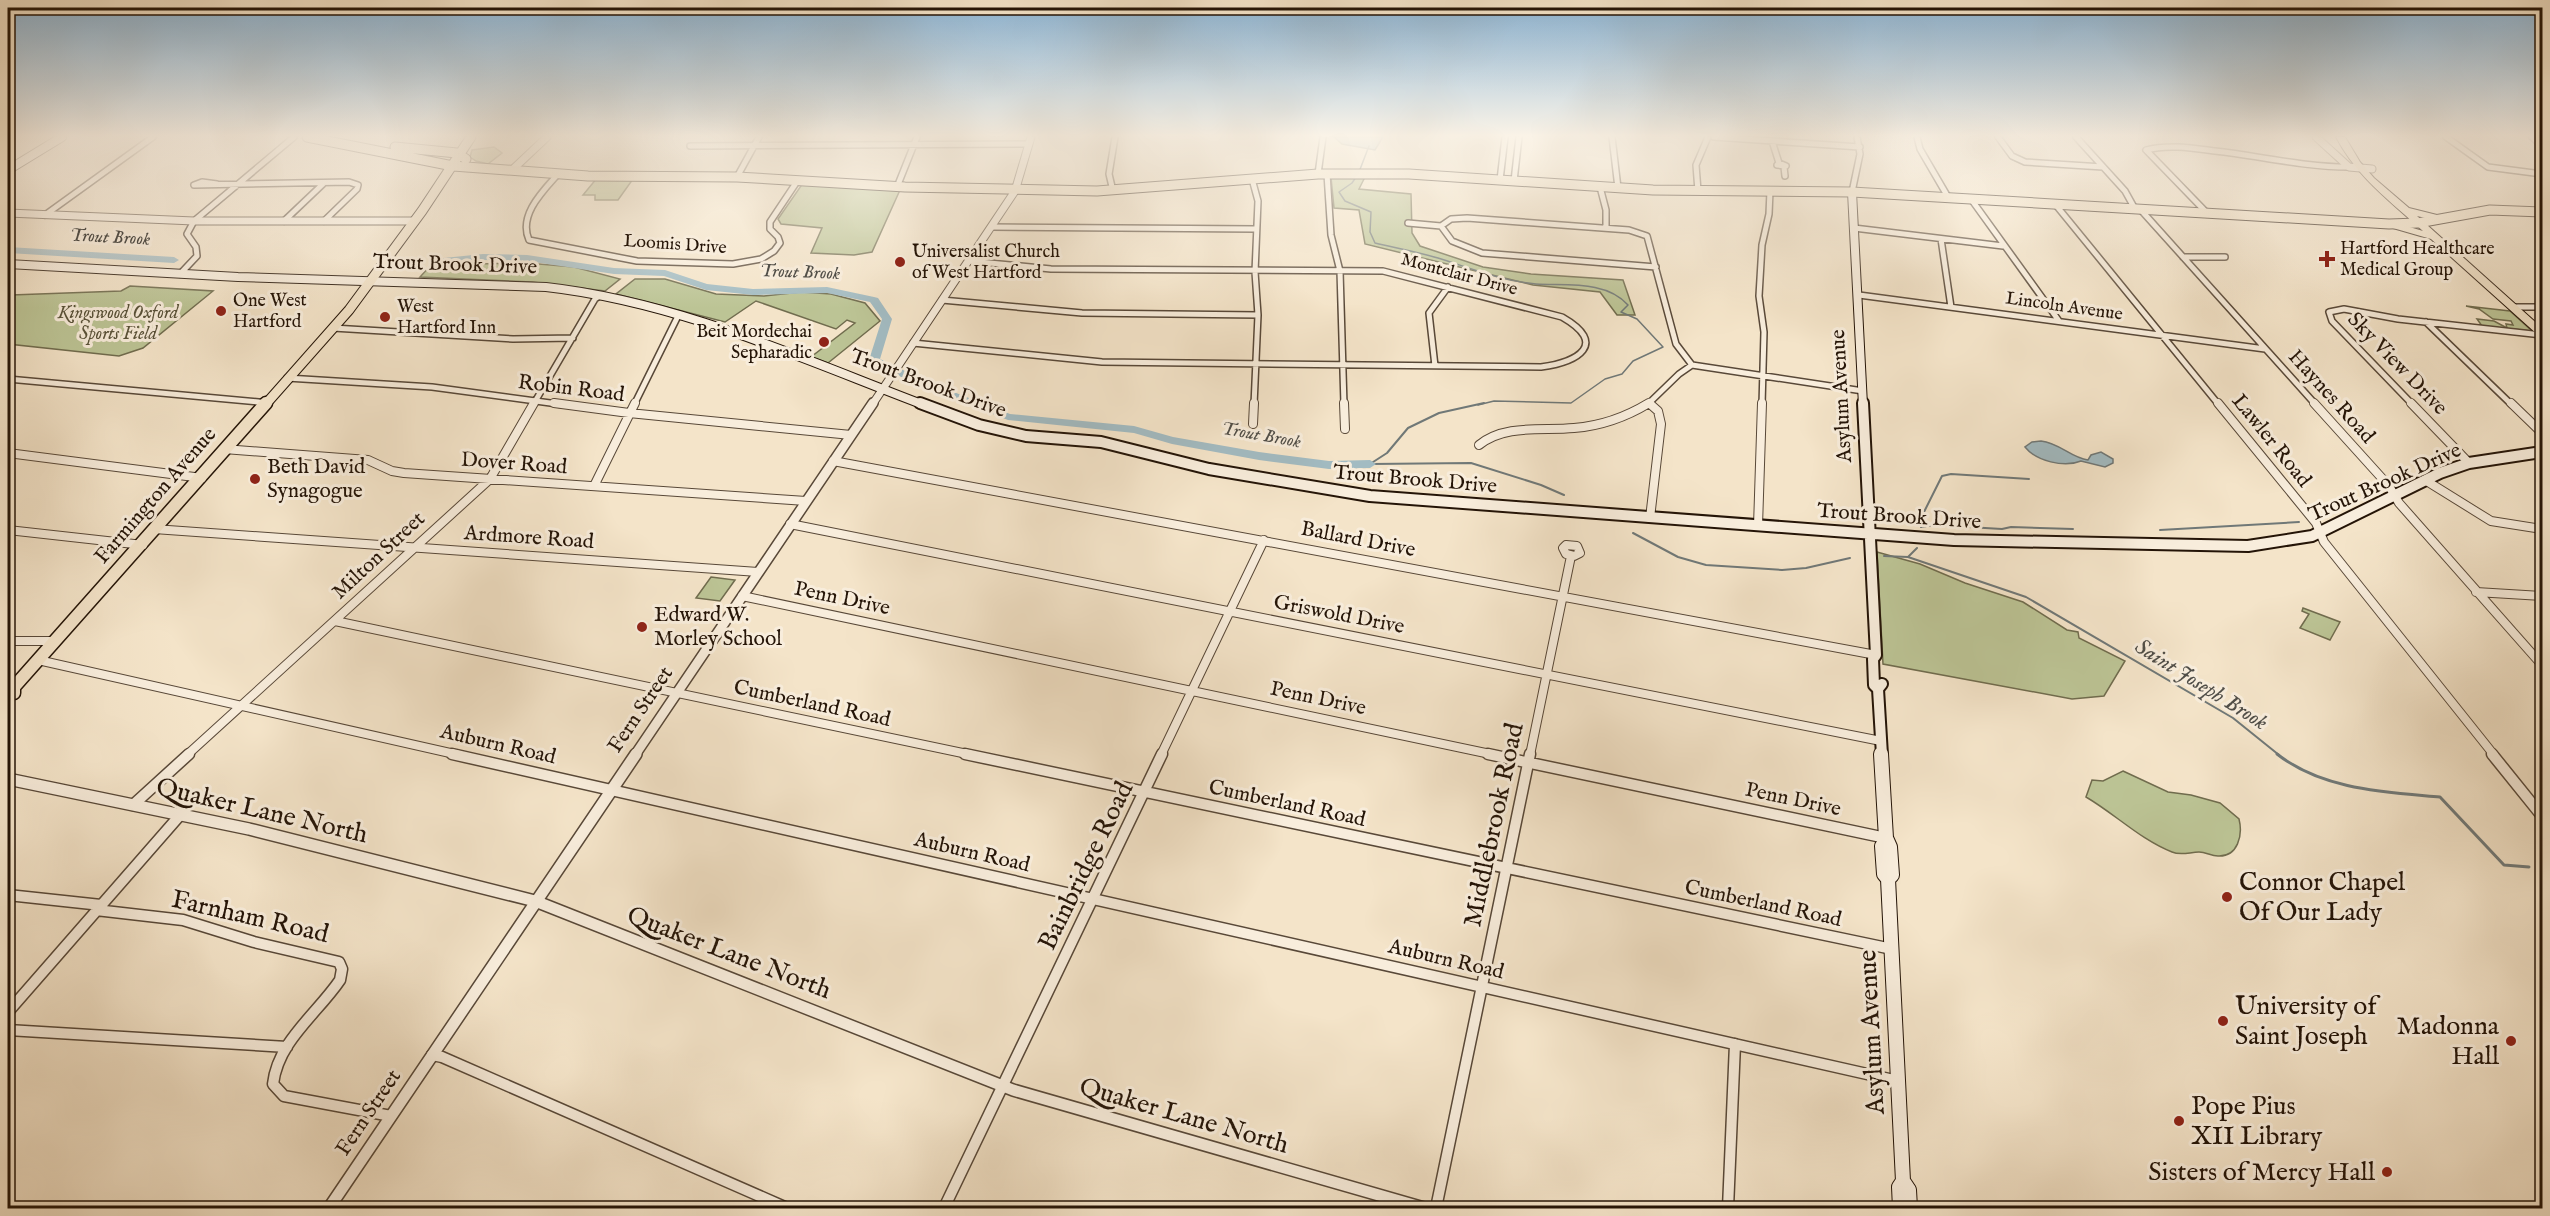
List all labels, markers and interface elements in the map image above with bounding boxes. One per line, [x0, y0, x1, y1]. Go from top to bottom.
water label: Trout Brook [69, 224, 151, 252]
street label: Loomis Drive [623, 230, 727, 260]
place label: Hartford Healthcare Medical Group [2340, 238, 2495, 282]
place label: Universalist Church of West Hartford [912, 241, 1060, 285]
street label: Montclair Drive [1398, 248, 1520, 302]
street label: Trout Brook Drive [372, 249, 538, 281]
marker: Hartford Healthcare Medical Group [2318, 250, 2336, 268]
marker: Universalist Church of West Hartford [893, 255, 907, 269]
water label: Trout Brook [759, 260, 841, 286]
street label: Lincoln Avenue [2004, 287, 2124, 327]
place label: One West Hartford [233, 290, 307, 334]
place label: West Hartford Inn [397, 296, 497, 340]
park label: Kingswood Oxford Sports Field [57, 302, 180, 346]
marker: One West Hartford [214, 304, 228, 318]
street label: Sky View Drive [2341, 307, 2453, 422]
marker: West Hartford Inn [378, 310, 392, 324]
place label: Beit Mordechai Sepharadic [696, 321, 812, 365]
street label: Asylum Avenue [1825, 328, 1859, 464]
marker: Beit Mordechai Sepharadic [817, 335, 831, 349]
street label: Trout Brook Drive [846, 343, 1010, 425]
street label: Haynes Road [2282, 344, 2381, 450]
street label: Robin Road [516, 369, 627, 409]
street label: Lawler Road [2225, 389, 2317, 494]
water label: Trout Brook [1219, 418, 1303, 454]
street label: Farmington Avenue [89, 422, 223, 570]
street label: Trout Brook Drive [2304, 437, 2466, 529]
street label: Dover Road [460, 447, 569, 481]
place label: Beth David Synagogue [267, 454, 366, 505]
street label: Trout Brook Drive [1332, 459, 1498, 501]
marker: Beth David Synagogue [248, 472, 262, 486]
street label: Trout Brook Drive [1816, 498, 1982, 536]
street label: Milton Street [327, 506, 431, 606]
street label: Ballard Drive [1299, 516, 1418, 564]
street label: Ardmore Road [462, 520, 596, 556]
street label: Penn Drive [792, 576, 893, 622]
street label: Griswold Drive [1271, 589, 1407, 641]
place label: Edward W. Morley School [654, 602, 782, 653]
marker: Edward W. Morley School [635, 620, 649, 634]
water label: Saint Joseph Brook [2129, 633, 2273, 737]
street label: Fern Street [602, 662, 680, 758]
street label: Cumberland Road [731, 674, 894, 734]
street label: Penn Drive [1268, 676, 1369, 722]
street label: Auburn Road [436, 718, 559, 772]
street label: Middlebrook Road [1456, 720, 1532, 930]
street label: Quaker Lane North [153, 771, 371, 851]
street label: Cumberland Road [1206, 774, 1369, 834]
street label: Bainbridge Road [1031, 776, 1141, 956]
street label: Penn Drive [1743, 777, 1844, 823]
street label: Auburn Road [910, 826, 1033, 880]
place label: Connor Chapel Of Our Lady [2239, 866, 2406, 929]
street label: Cumberland Road [1682, 874, 1845, 934]
street label: Farnham Road [168, 883, 332, 951]
marker: Connor Chapel Of Our Lady [2220, 890, 2234, 904]
street label: Quaker Lane North [622, 899, 836, 1007]
street label: Auburn Road [1384, 933, 1507, 987]
street label: Asylum Avenue [1851, 949, 1893, 1116]
place label: University of Saint Joseph [2235, 990, 2381, 1053]
place label: Madonna Hall [2397, 1010, 2500, 1073]
marker: University of Saint Joseph [2216, 1014, 2230, 1028]
marker: Madonna Hall [2504, 1034, 2518, 1048]
street label: Fern Street [330, 1065, 408, 1161]
street label: Quaker Lane North [1076, 1070, 1293, 1162]
place label: Pope Pius XII Library [2191, 1090, 2323, 1153]
marker: Pope Pius XII Library [2172, 1114, 2186, 1128]
place label: Sisters of Mercy Hall [2148, 1156, 2376, 1189]
marker: Sisters of Mercy Hall [2380, 1165, 2394, 1179]

